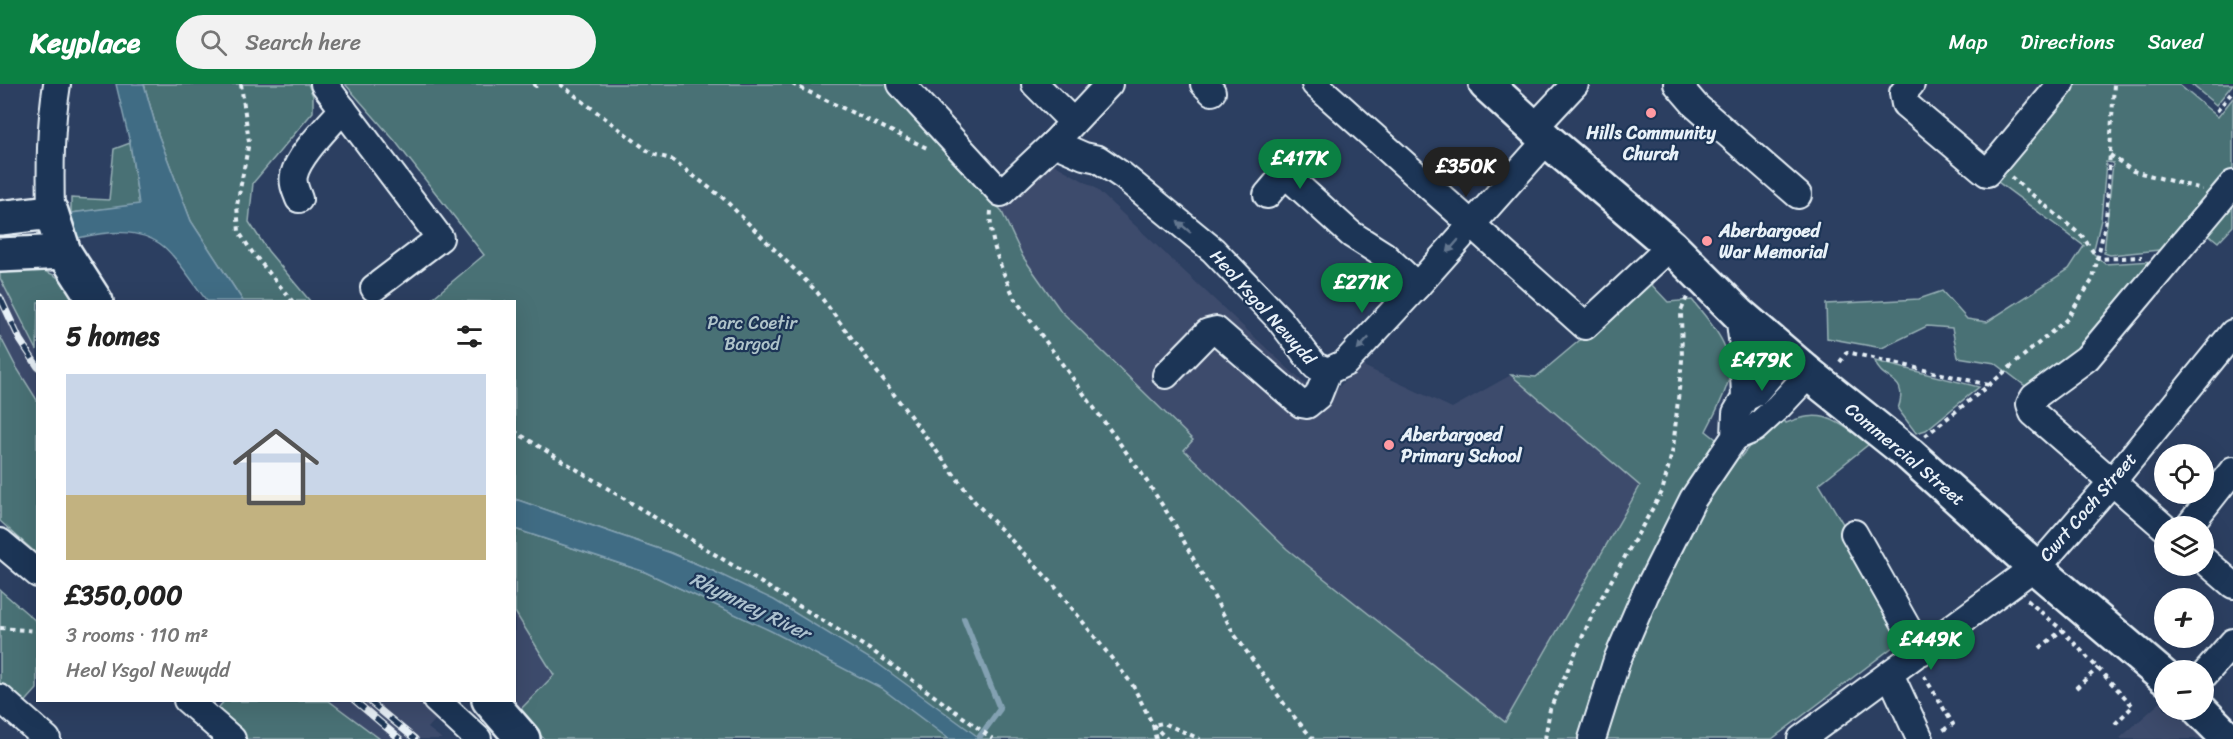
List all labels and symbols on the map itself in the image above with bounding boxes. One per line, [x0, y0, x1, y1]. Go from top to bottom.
marker: Hills Community Church [1644, 106, 1658, 120]
place label: Hills Community Church [1585, 117, 1716, 170]
pin: £417K [1258, 139, 1342, 190]
pin: £350K [1424, 147, 1508, 198]
place label: Aberbargoed War Memorial [1718, 215, 1829, 268]
one-way arrow [1177, 221, 1192, 234]
marker: Aberbargoed War Memorial [1700, 234, 1714, 248]
one-way arrow [1446, 239, 1459, 254]
street label: Heol Ysgol Newydd [1202, 242, 1325, 374]
pin: £271K [1320, 263, 1404, 314]
park label: Parc Coetir Bargod [707, 307, 798, 360]
one-way arrow [1357, 336, 1370, 351]
pin: £479K [1720, 341, 1804, 392]
street label: Commercial Street [1838, 394, 1973, 514]
place label: Aberbargoed Primary School [1400, 419, 1523, 472]
marker: Aberbargoed Primary School [1382, 438, 1396, 452]
street label: Cwrt Coch Street [2031, 445, 2145, 569]
water label: Rhymney River [684, 562, 819, 652]
pin: £449K [1889, 620, 1973, 671]

